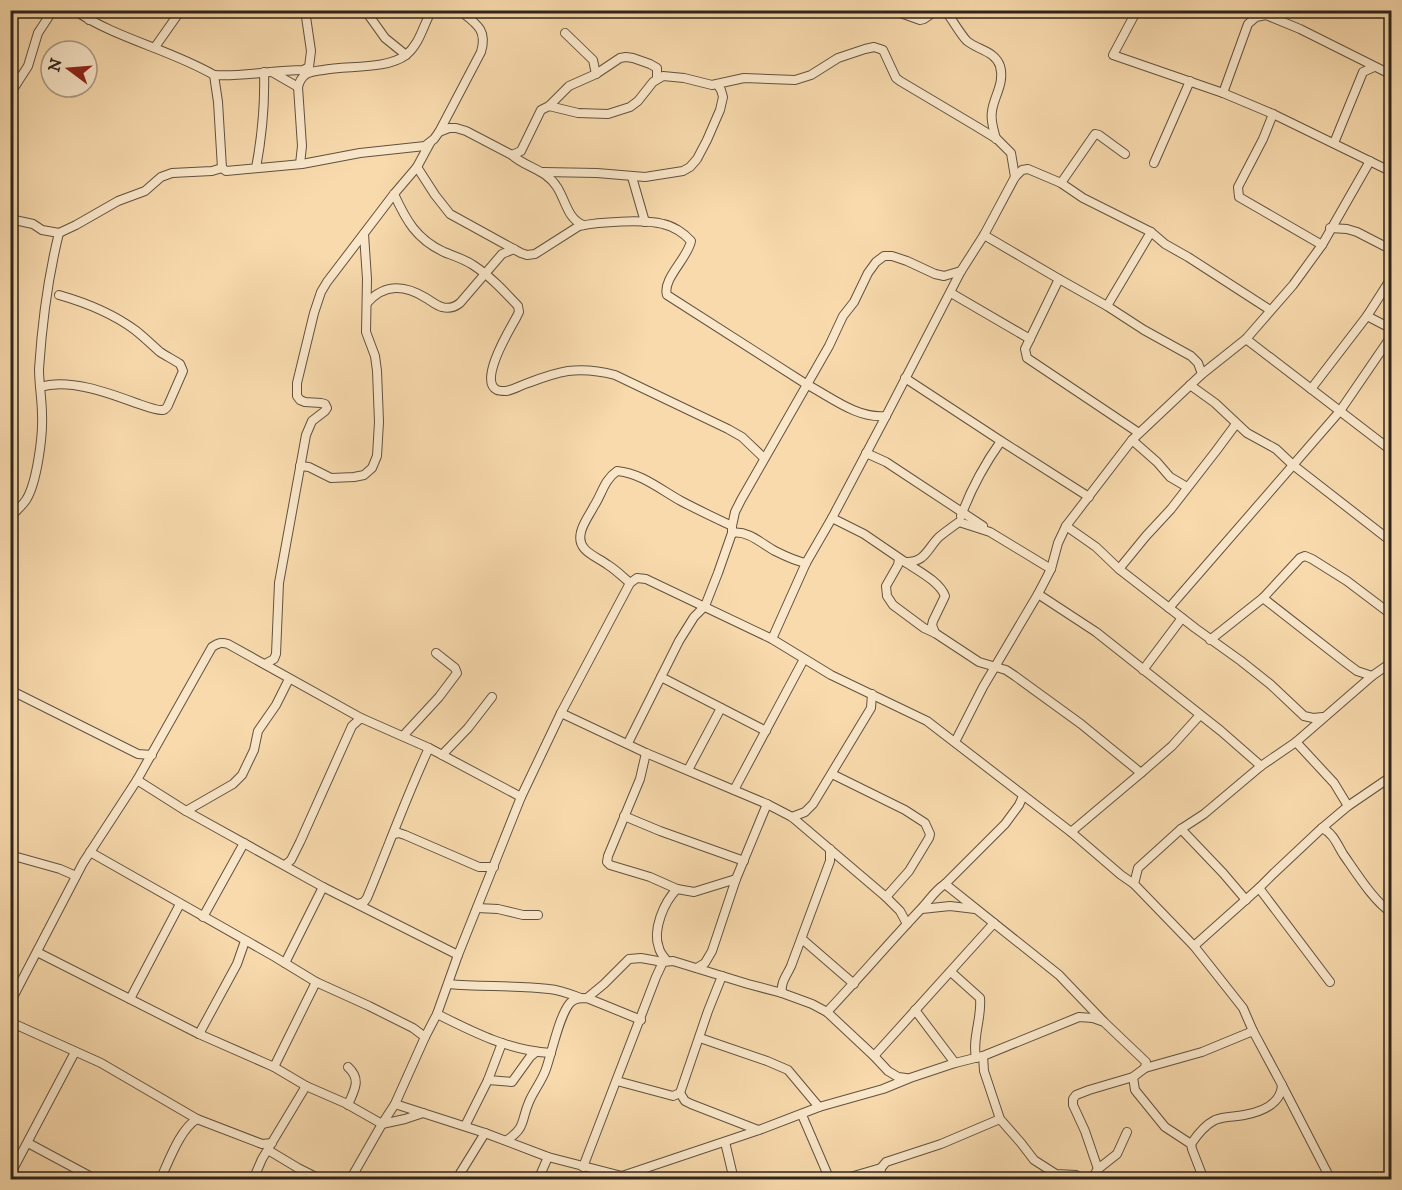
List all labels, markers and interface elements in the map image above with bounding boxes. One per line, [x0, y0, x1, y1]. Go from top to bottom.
north arrow [39, 39, 99, 99]
text: N [44, 56, 67, 74]

